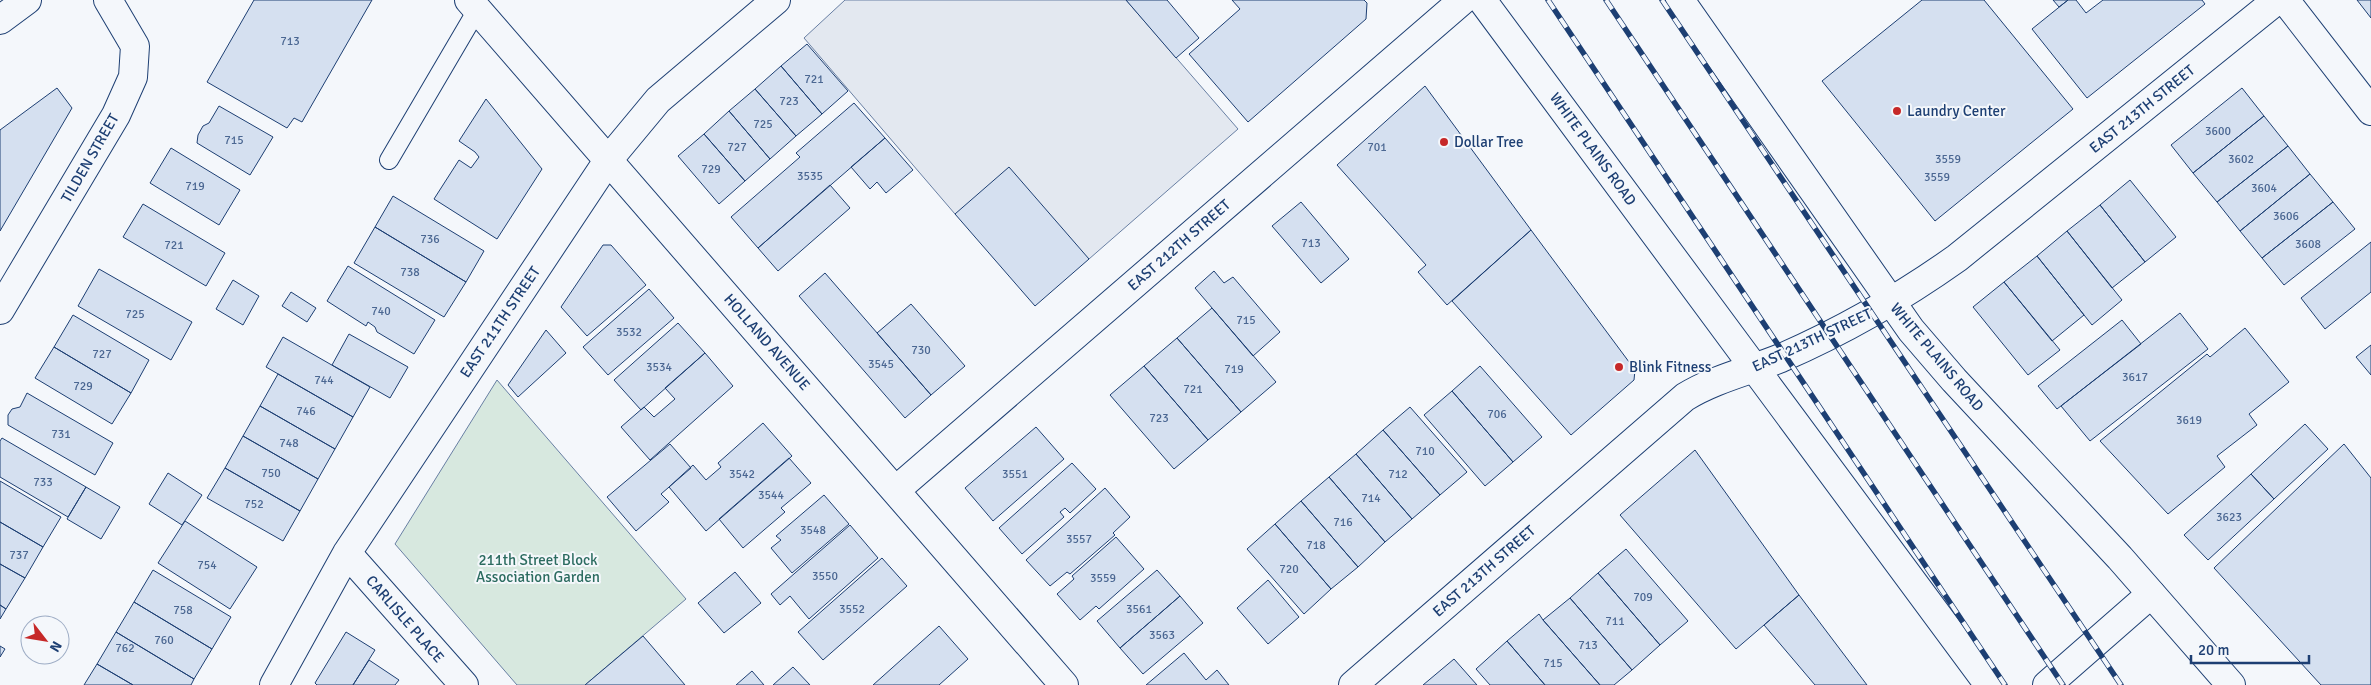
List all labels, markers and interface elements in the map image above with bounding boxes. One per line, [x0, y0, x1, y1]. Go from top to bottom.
house number: 713 [280, 34, 300, 49]
street label: EAST 213TH STREET [2086, 61, 2199, 157]
house number: 721 [804, 72, 824, 87]
street label: WHITE PLAINS ROAD [1546, 89, 1640, 209]
house number: 723 [779, 94, 799, 109]
place label: Laundry Center [1907, 102, 2006, 120]
marker: Laundry Center [1891, 105, 1903, 117]
street label: TILDEN STREET [57, 110, 123, 206]
house number: 725 [753, 117, 773, 132]
house number: 3600 [2205, 124, 2231, 139]
house number: 715 [224, 133, 244, 148]
place label: Dollar Tree [1454, 133, 1524, 151]
marker: Dollar Tree [1438, 136, 1450, 148]
house number: 727 [727, 140, 747, 155]
house number: 701 [1367, 140, 1387, 155]
house number: 3559 [1935, 152, 1961, 167]
house number: 3602 [2228, 152, 2254, 167]
house number: 729 [701, 162, 721, 177]
house number: 3535 [797, 169, 823, 184]
house number: 3559 [1924, 170, 1950, 185]
house number: 719 [185, 179, 205, 194]
house number: 3604 [2251, 181, 2277, 196]
street label: EAST 212TH STREET [1124, 195, 1234, 294]
house number: 3606 [2273, 209, 2299, 224]
house number: 736 [420, 232, 440, 247]
house number: 713 [1301, 236, 1321, 251]
house number: 3608 [2295, 237, 2321, 252]
house number: 721 [164, 238, 184, 253]
street label: EAST 211TH STREET [456, 263, 544, 381]
house number: 738 [400, 265, 420, 280]
street label: HOLLAND AVENUE [720, 290, 814, 394]
street label: WHITE PLAINS ROAD [1887, 299, 1987, 415]
house number: 740 [371, 304, 391, 319]
street label: EAST 213TH STREET [1749, 304, 1875, 376]
house number: 725 [125, 307, 145, 322]
house number: 715 [1236, 313, 1256, 328]
house number: 3532 [616, 325, 642, 340]
house number: 730 [911, 343, 931, 358]
house number: 727 [92, 347, 112, 362]
house number: 3545 [868, 357, 894, 372]
place label: Blink Fitness [1629, 358, 1712, 376]
house number: 3534 [646, 360, 672, 375]
marker: Blink Fitness [1613, 361, 1625, 373]
house number: 719 [1224, 362, 1244, 377]
house number: 3617 [2122, 370, 2148, 385]
house number: 744 [314, 373, 334, 388]
house number: 729 [73, 379, 93, 394]
house number: 721 [1183, 382, 1203, 397]
house number: 746 [296, 404, 316, 419]
house number: 706 [1487, 407, 1507, 422]
house number: 723 [1149, 411, 1169, 426]
house number: 3619 [2176, 413, 2202, 428]
house number: 731 [51, 427, 71, 442]
house number: 748 [279, 436, 299, 451]
house number: 710 [1415, 444, 1435, 459]
house number: 750 [261, 466, 281, 481]
house number: 3542 [729, 467, 755, 482]
house number: 3551 [1002, 467, 1028, 482]
house number: 712 [1388, 467, 1408, 482]
house number: 733 [33, 475, 53, 490]
house number: 3544 [758, 488, 784, 503]
house number: 714 [1361, 491, 1381, 506]
house number: 752 [244, 497, 264, 512]
house number: 3623 [2216, 510, 2242, 525]
house number: 716 [1333, 515, 1353, 530]
street label: EAST 213TH STREET [1429, 521, 1539, 620]
house number: 3548 [800, 523, 826, 538]
house number: 3557 [1066, 532, 1092, 547]
house number: 718 [1306, 538, 1326, 553]
house number: 737 [9, 548, 29, 563]
park label: 211th Street Block Association Garden [476, 551, 600, 586]
house number: 754 [197, 558, 217, 573]
house number: 720 [1279, 562, 1299, 577]
house number: 3550 [812, 569, 838, 584]
house number: 3559 [1090, 571, 1116, 586]
street label: CARLISLE PLACE [362, 572, 448, 666]
house number: 709 [1633, 590, 1653, 605]
house number: 3552 [839, 602, 865, 617]
house number: 3561 [1126, 602, 1152, 617]
house number: 758 [173, 603, 193, 618]
house number: 711 [1605, 614, 1625, 629]
north arrow [20, 615, 70, 665]
house number: 3563 [1149, 628, 1175, 643]
scale bar [2191, 632, 2308, 664]
house number: 760 [154, 633, 174, 648]
text: N [46, 638, 66, 655]
house number: 713 [1578, 638, 1598, 653]
house number: 762 [115, 641, 135, 656]
text: 20 m [2198, 641, 2229, 659]
house number: 715 [1543, 656, 1563, 671]

